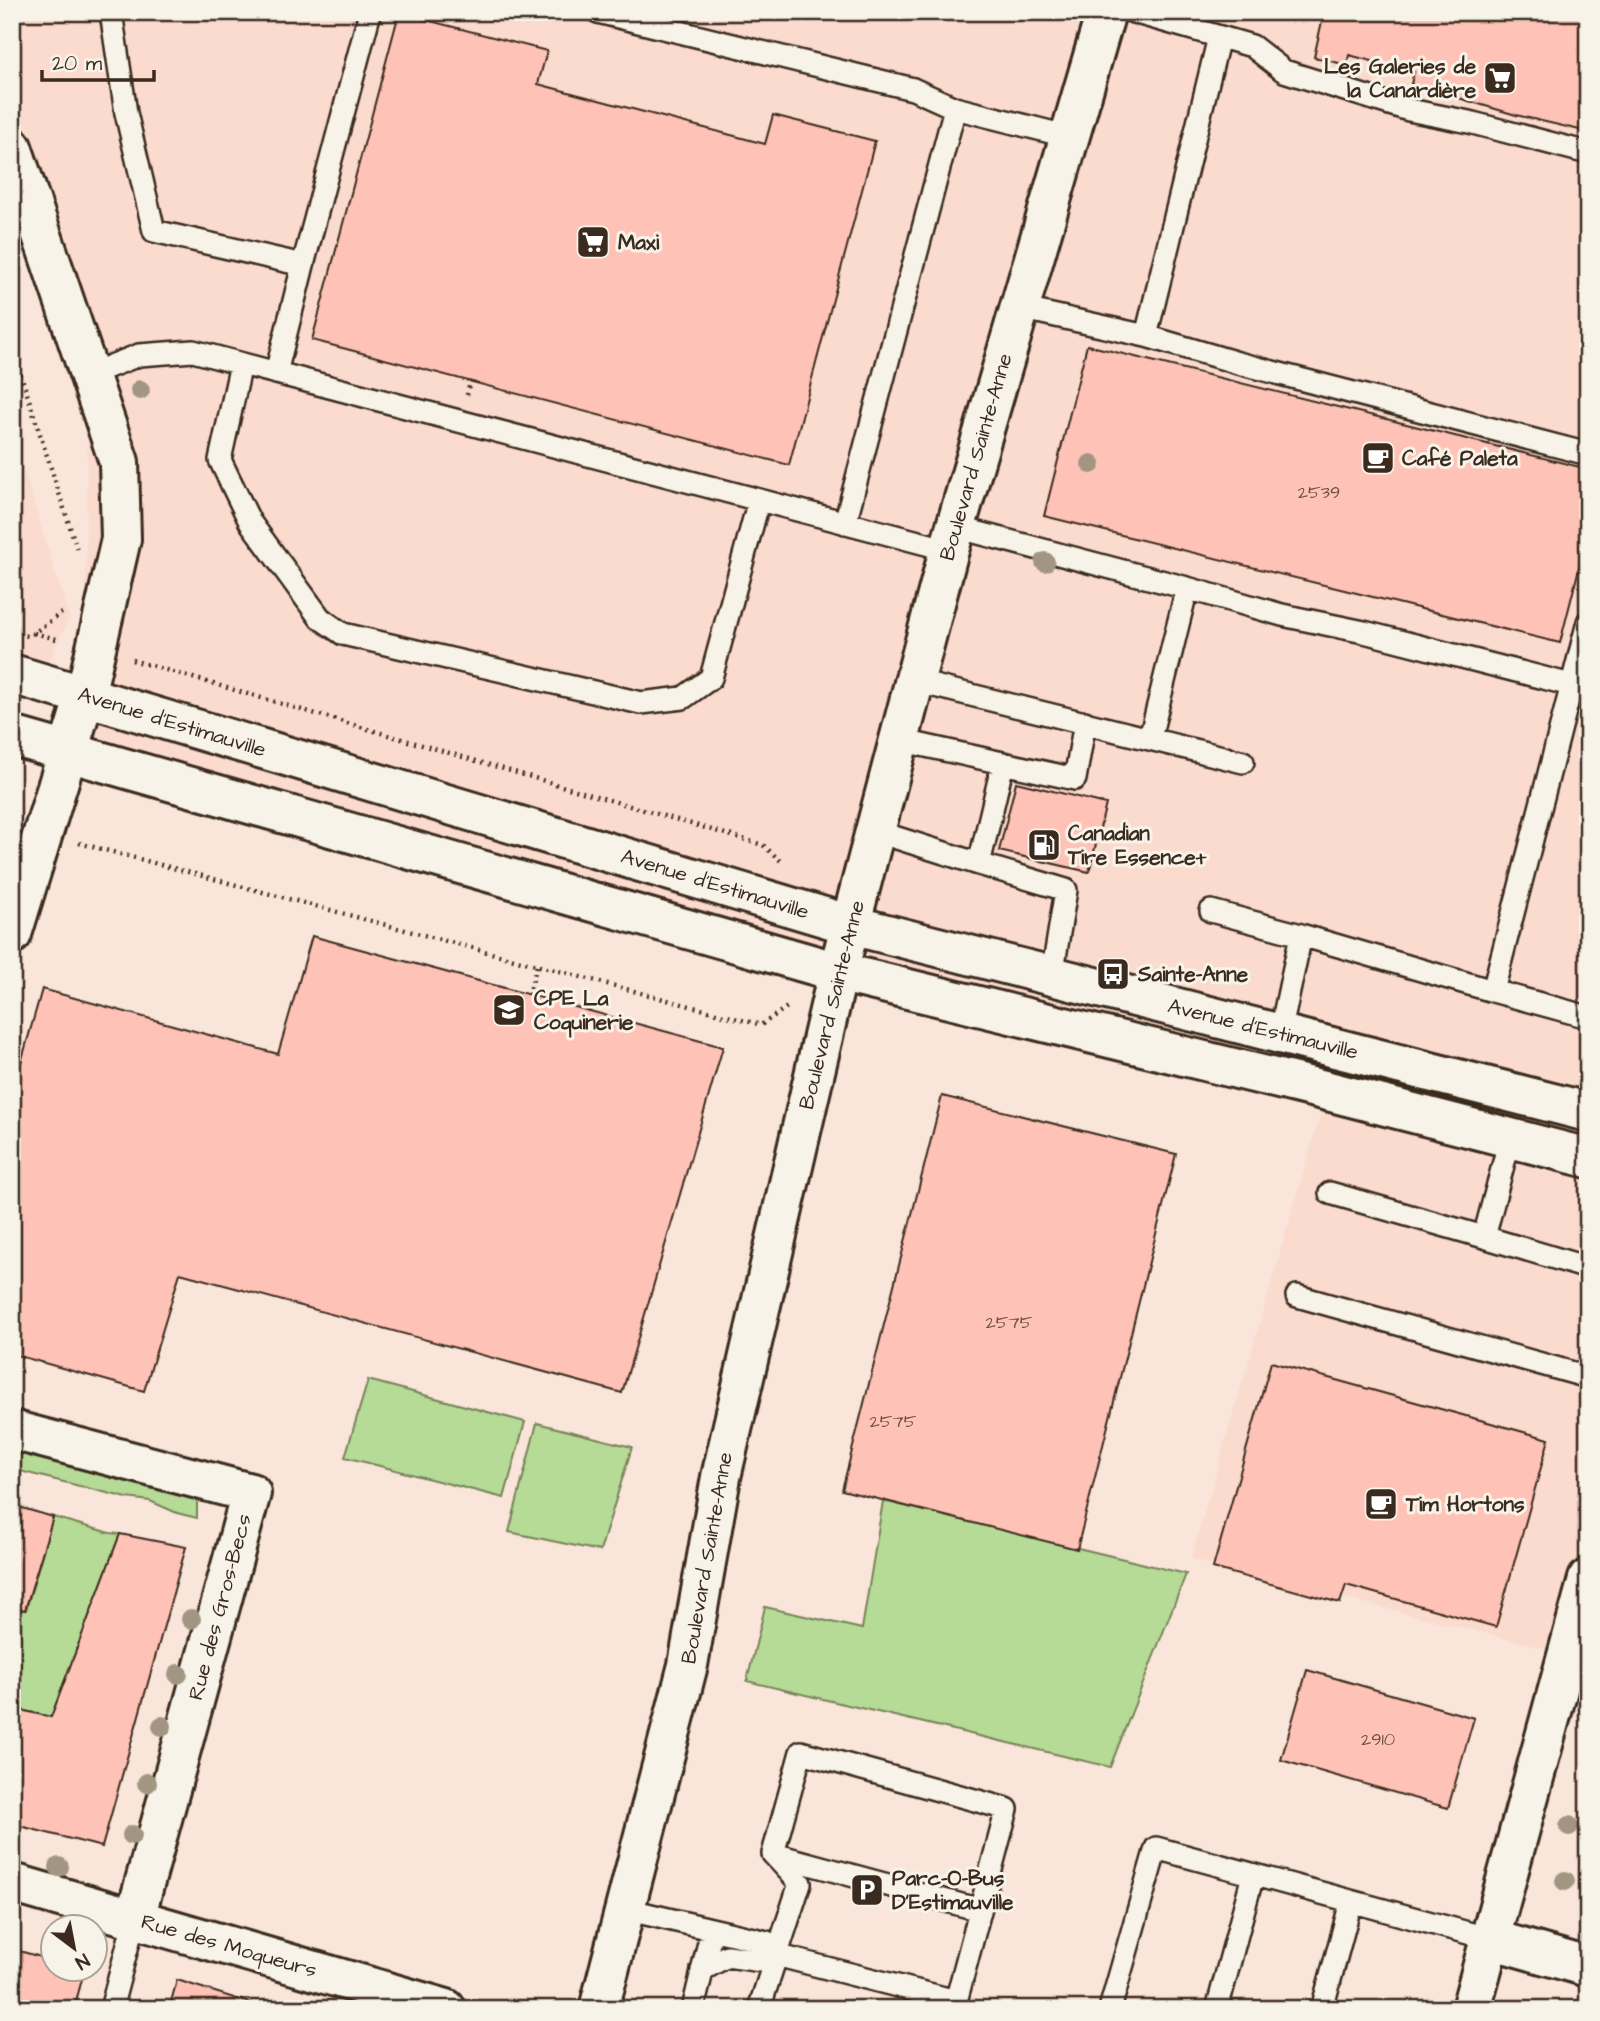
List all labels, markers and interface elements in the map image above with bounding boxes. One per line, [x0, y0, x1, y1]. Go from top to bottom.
scale bar [42, 38, 154, 82]
text: 20 m [52, 49, 103, 78]
place label: Les Galeries de la Canardière [1324, 52, 1477, 105]
supermarket icon: Les Galeries de la Canardière [1481, 59, 1519, 97]
supermarket icon: Maxi [574, 223, 612, 261]
place label: Maxi [618, 228, 660, 257]
street label: Boulevard Sainte-Anne [933, 350, 1019, 564]
cafe icon: Café Paleta [1359, 439, 1397, 477]
place label: Café Paleta [1402, 444, 1518, 473]
house number: 2539 [1298, 480, 1340, 505]
street label: Avenue d'Estimauville [74, 680, 270, 764]
place label: Canadian Tire Essence+ [1067, 819, 1207, 872]
fuel station icon: Canadian Tire Essence+ [1025, 826, 1063, 864]
street label: Avenue d'Estimauville [617, 842, 813, 926]
street label: Boulevard Sainte-Anne [792, 897, 872, 1113]
bus stop icon: Sainte-Anne [1094, 955, 1132, 993]
place label: Sainte-Anne [1137, 960, 1249, 989]
place label: CPE La Coquinerie [534, 984, 634, 1038]
school or university icon: CPE La Coquinerie [490, 991, 528, 1029]
street label: Avenue d'Estimauville [1165, 991, 1361, 1067]
house number: 2575 [986, 1310, 1033, 1335]
house number: 2575 [870, 1409, 917, 1434]
street label: Boulevard Sainte-Anne [674, 1450, 740, 1666]
cafe icon: Tim Hortons [1362, 1485, 1400, 1523]
place label: Tim Hortons [1405, 1490, 1525, 1519]
street label: Rue des Gros-Becs [181, 1511, 259, 1703]
house number: 2910 [1361, 1727, 1395, 1752]
place label: Parc-O-Bus D'Estimauville [892, 1864, 1014, 1917]
parking icon: Parc-O-Bus D'Estimauville [848, 1871, 886, 1909]
street label: Rue des Moqueurs [138, 1907, 320, 1985]
north arrow [38, 1912, 108, 1982]
text: N [70, 1947, 94, 1976]

